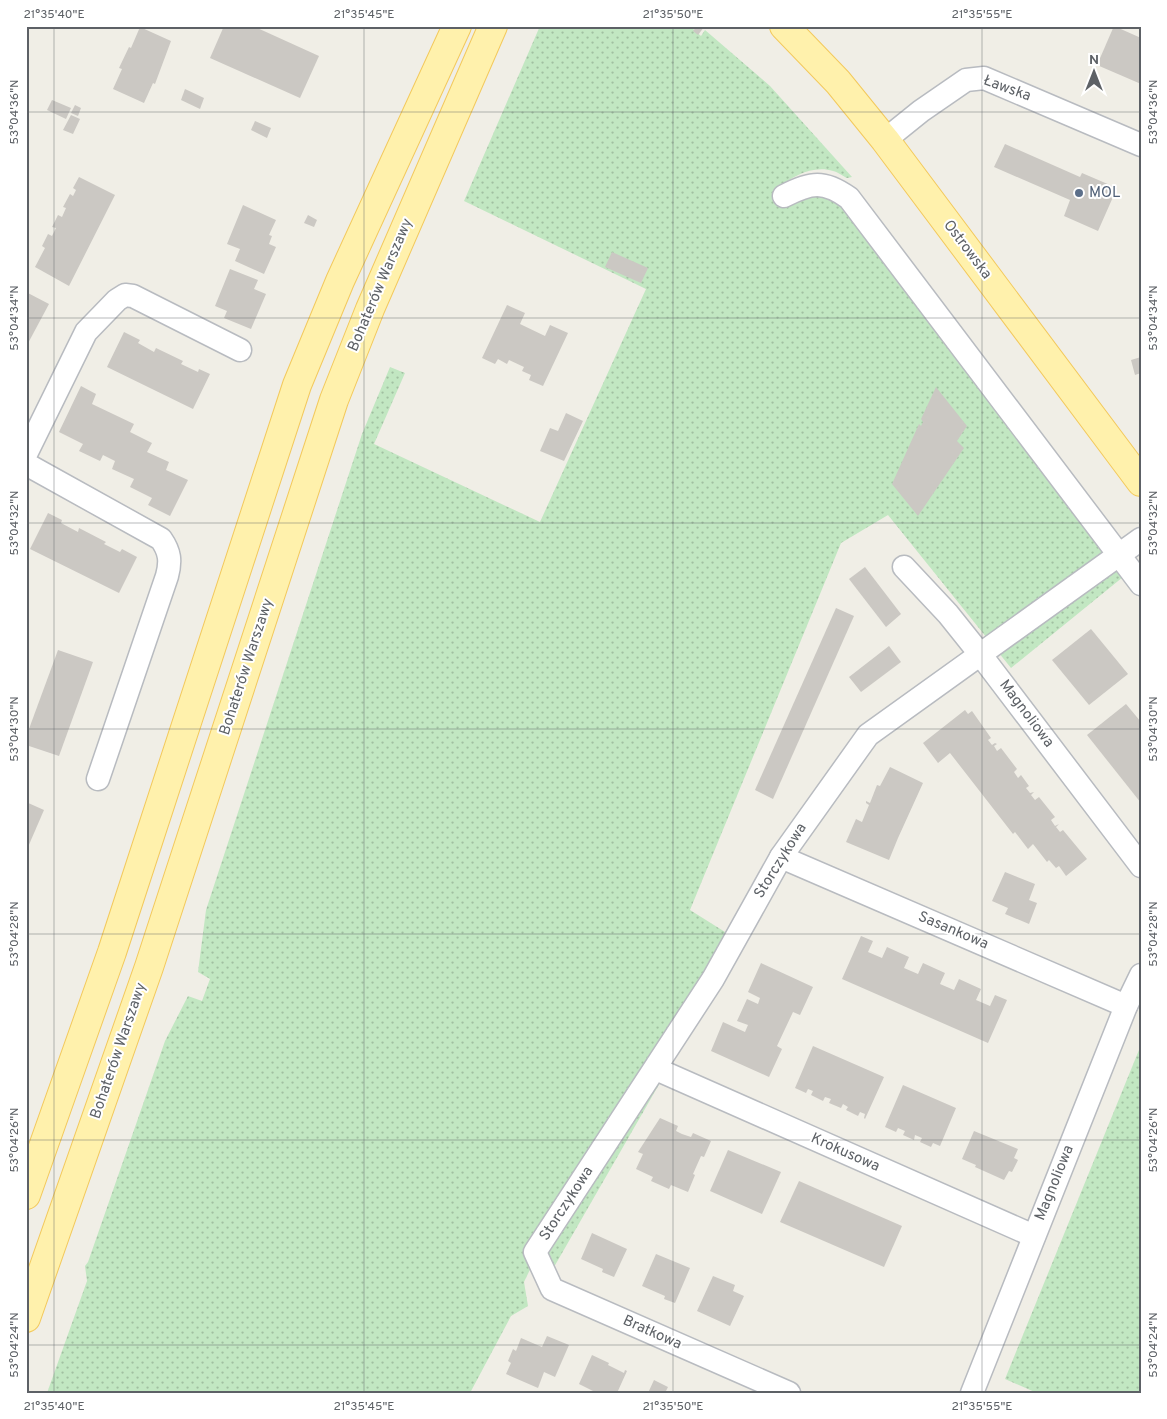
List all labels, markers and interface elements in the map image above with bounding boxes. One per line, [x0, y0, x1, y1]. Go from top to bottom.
text: 21°35'40"E [23, 7, 85, 23]
text: 21°35'45"E [334, 7, 394, 23]
text: 21°35'50"E [642, 7, 704, 23]
text: 21°35'55"E [952, 7, 1012, 23]
north arrow [1070, 48, 1120, 98]
text: N [1089, 52, 1099, 69]
street label: Ławska [981, 72, 1033, 106]
text: 53°04'36"N [7, 79, 23, 145]
text: 53°04'36"N [1146, 79, 1162, 145]
place label: MOL [1089, 184, 1120, 203]
marker: MOL [1073, 187, 1085, 199]
street label: Bohaterów Warszawy [344, 215, 418, 354]
street label: Ostrowska [939, 217, 995, 283]
text: 53°04'34"N [7, 285, 23, 351]
text: 53°04'34"N [1146, 285, 1162, 351]
text: 53°04'32"N [7, 491, 23, 555]
text: 53°04'32"N [1146, 491, 1162, 555]
street label: Bohaterów Warszawy [216, 596, 278, 738]
street label: Magnoliowa [994, 676, 1058, 752]
text: 53°04'30"N [7, 696, 23, 762]
text: 53°04'30"N [1146, 696, 1162, 762]
street label: Storczykowa [750, 820, 812, 902]
text: 53°04'28"N [7, 901, 23, 967]
text: 53°04'28"N [1146, 901, 1162, 967]
street label: Sasankowa [915, 908, 991, 954]
street label: Bohaterów Warszawy [87, 980, 151, 1122]
text: 53°04'26"N [7, 1107, 23, 1173]
text: 53°04'26"N [1146, 1107, 1162, 1173]
street label: Krokusowa [808, 1129, 882, 1177]
street label: Magnoliowa [1031, 1142, 1079, 1224]
street label: Storczykowa [536, 1163, 598, 1245]
text: 53°04'24"N [7, 1312, 23, 1378]
street label: Bratkowa [620, 1312, 684, 1354]
text: 53°04'24"N [1146, 1312, 1162, 1378]
text: 21°35'40"E [23, 1399, 85, 1415]
text: 21°35'45"E [334, 1399, 394, 1415]
text: 21°35'50"E [642, 1399, 704, 1415]
text: 21°35'55"E [952, 1399, 1012, 1415]

